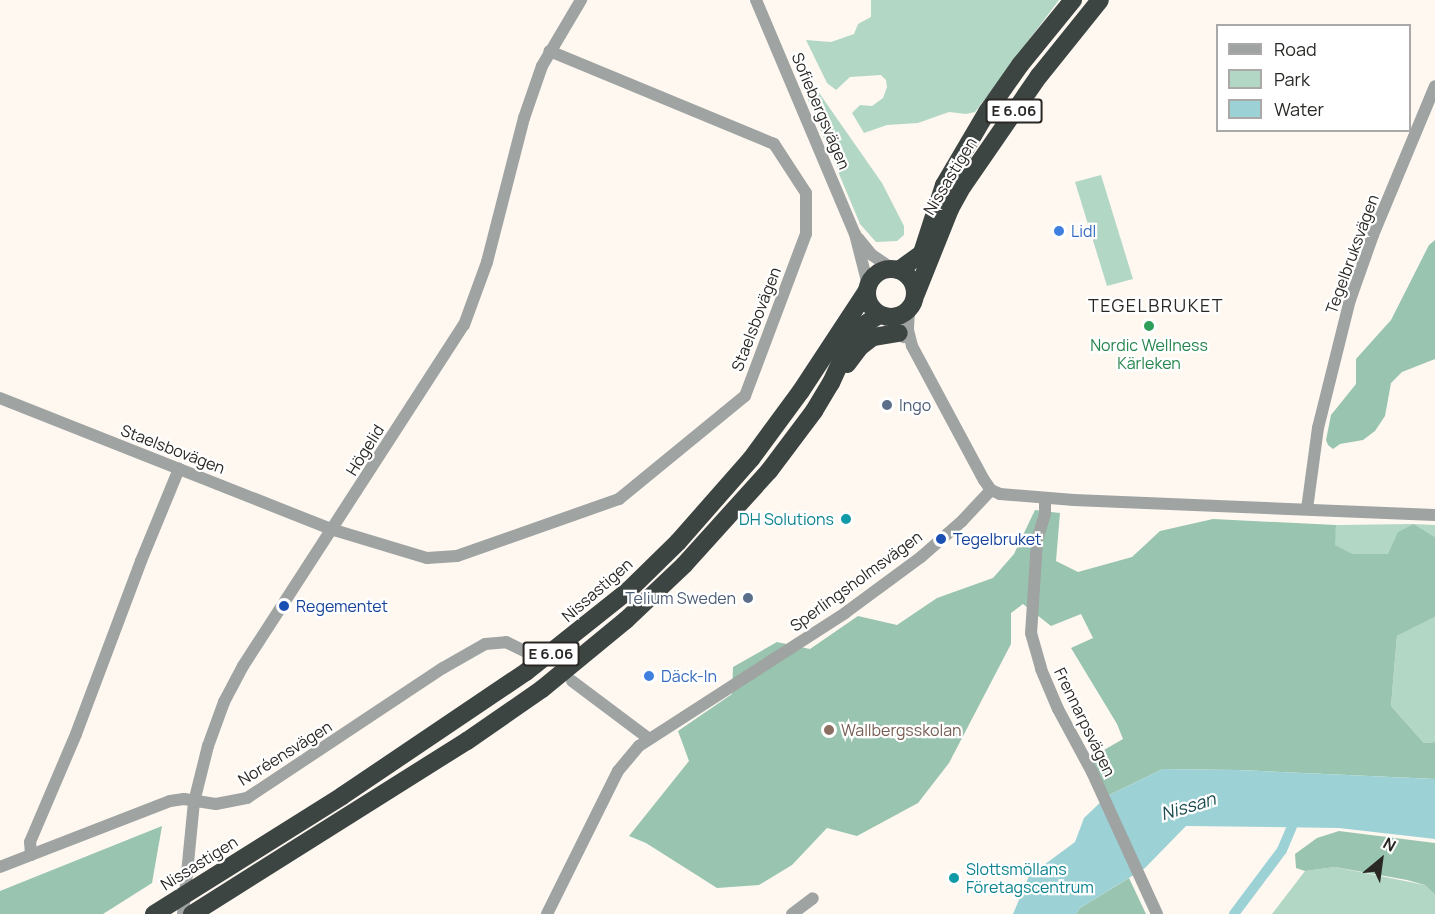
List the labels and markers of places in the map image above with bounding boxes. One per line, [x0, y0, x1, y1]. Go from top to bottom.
place label: Lidl [1071, 221, 1096, 241]
marker: Lidl [1052, 224, 1066, 238]
marker: Nordic Wellness Kärleken [1142, 319, 1156, 333]
place label: Nordic Wellness Kärleken [1090, 335, 1208, 373]
place label: Ingo [899, 395, 931, 415]
marker: Ingo [880, 398, 894, 412]
place label: DH Solutions [739, 509, 834, 529]
marker: DH Solutions [839, 512, 853, 526]
place label: Tegelbruket [953, 529, 1041, 549]
marker: Tegelbruket [934, 532, 948, 546]
place label: Telium Sweden [625, 588, 736, 608]
marker: Telium Sweden [741, 591, 755, 605]
place label: Regementet [296, 596, 388, 616]
marker: Regementet [277, 599, 291, 613]
place label: Däck-In [661, 666, 717, 686]
marker: Däck-In [642, 669, 656, 683]
place label: Wallbergsskolan [841, 720, 962, 740]
marker: Wallbergsskolan [822, 723, 836, 737]
place label: Slottsmöllans Företagscentrum [966, 859, 1094, 897]
marker: Slottsmöllans Företagscentrum [947, 871, 961, 885]

